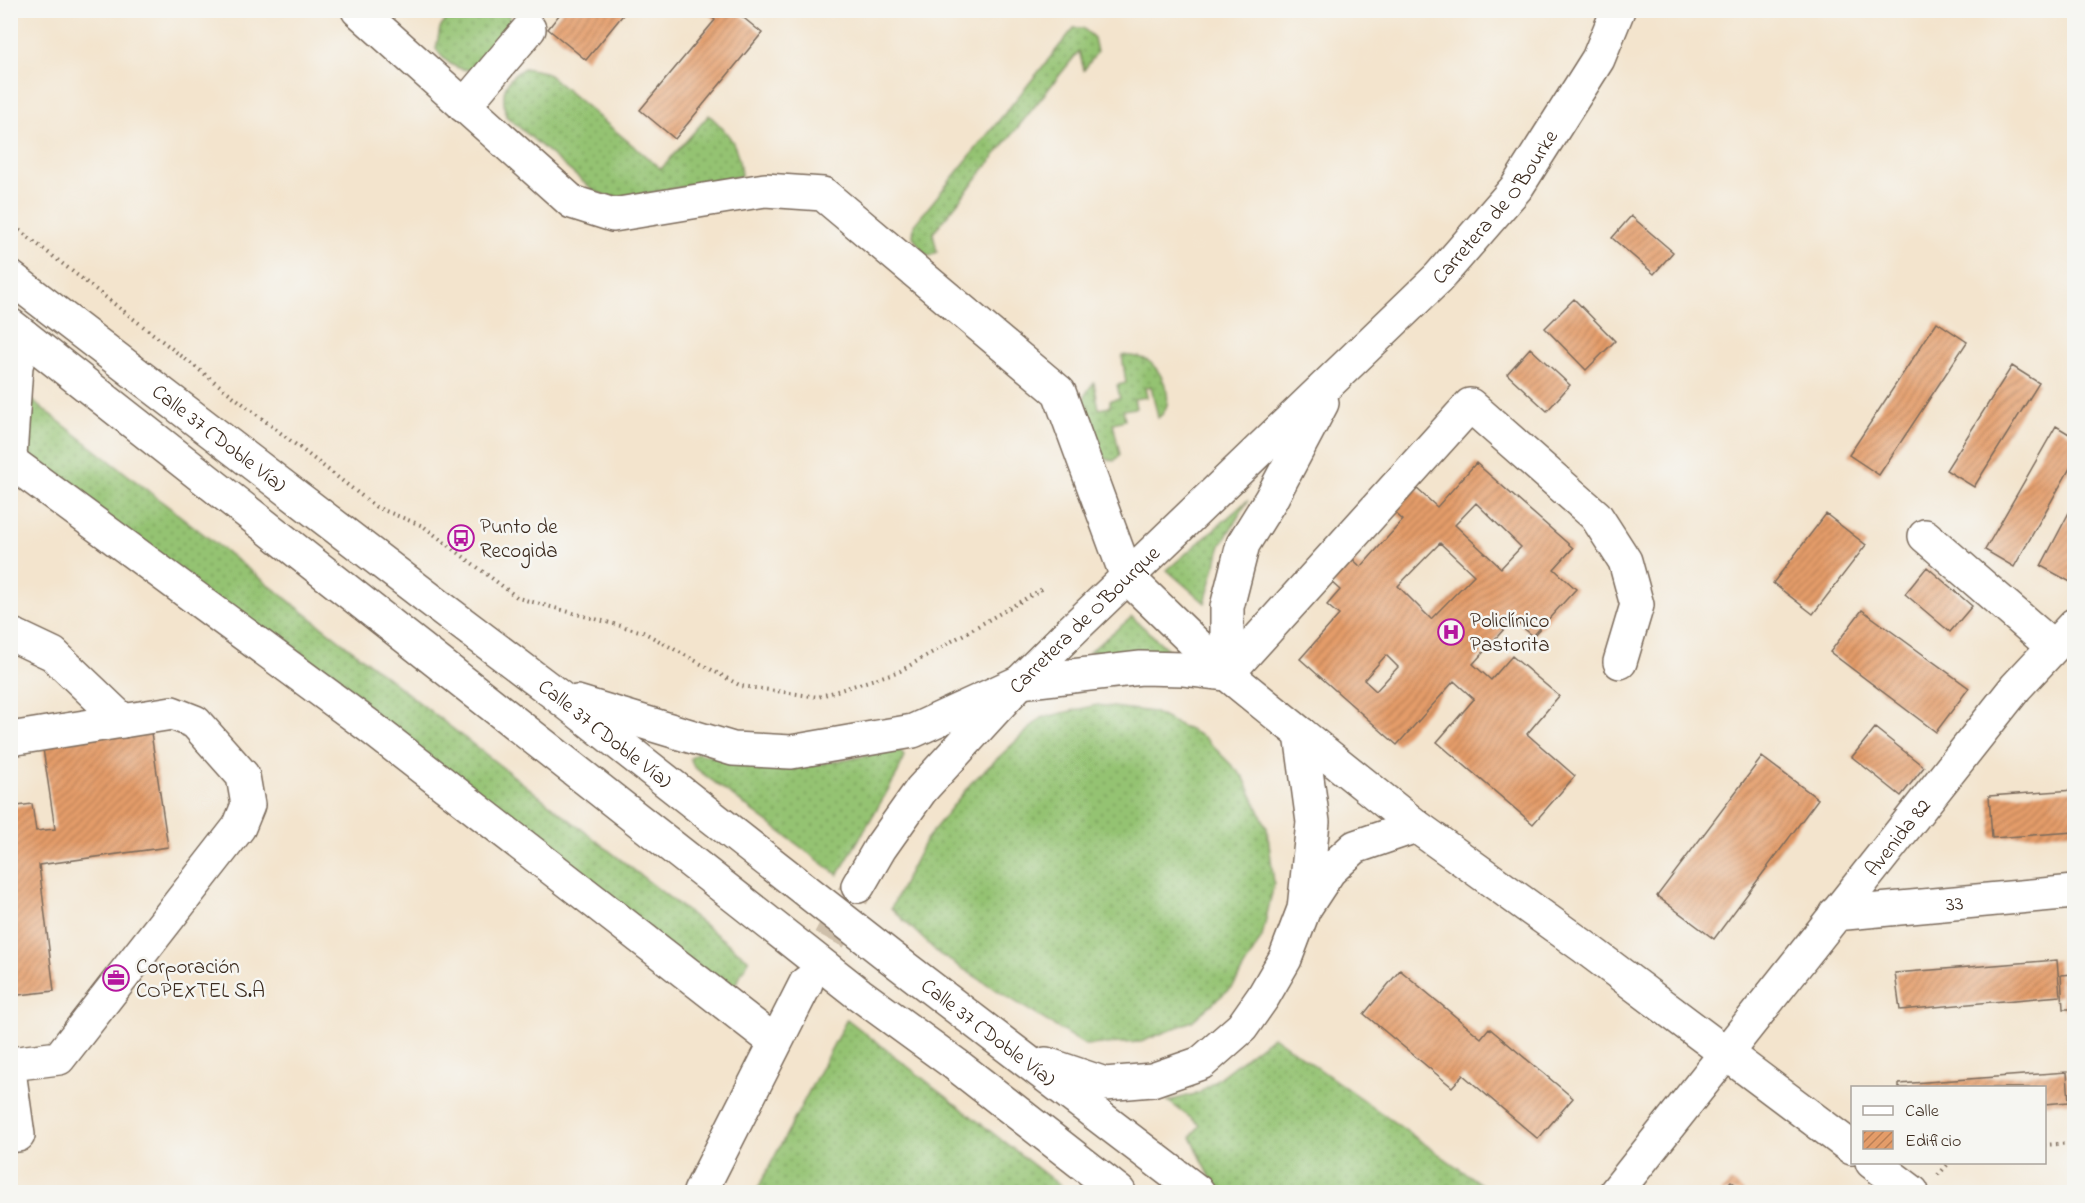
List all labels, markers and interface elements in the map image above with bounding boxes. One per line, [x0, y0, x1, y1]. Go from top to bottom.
street label: Carretera de O'Bourke [1426, 124, 1567, 292]
street label: Calle 37 (Doble Vía) [145, 378, 292, 501]
place label: Punto de Recogida [480, 513, 558, 569]
bus stop icon: Punto de Recogida [446, 523, 476, 553]
street label: Carretera de O'Bourque [1003, 539, 1168, 702]
place label: Policlínico Pastorita [1470, 607, 1550, 661]
hospital icon: Policlínico Pastorita [1436, 617, 1466, 647]
street label: Calle 37 (Doble Vía) [531, 673, 677, 797]
street label: Avenida 82 [1859, 793, 1939, 884]
street label: 33 [1945, 889, 1965, 921]
place label: Corporación COPEXTEL S.A [136, 953, 265, 1007]
office icon: Corporación COPEXTEL S.A [101, 963, 131, 993]
street label: Calle 37 (Doble Vía) [914, 972, 1061, 1095]
legend [1851, 1086, 2046, 1164]
text: Calle [1905, 1099, 1940, 1125]
text: Edificio [1905, 1129, 1961, 1155]

